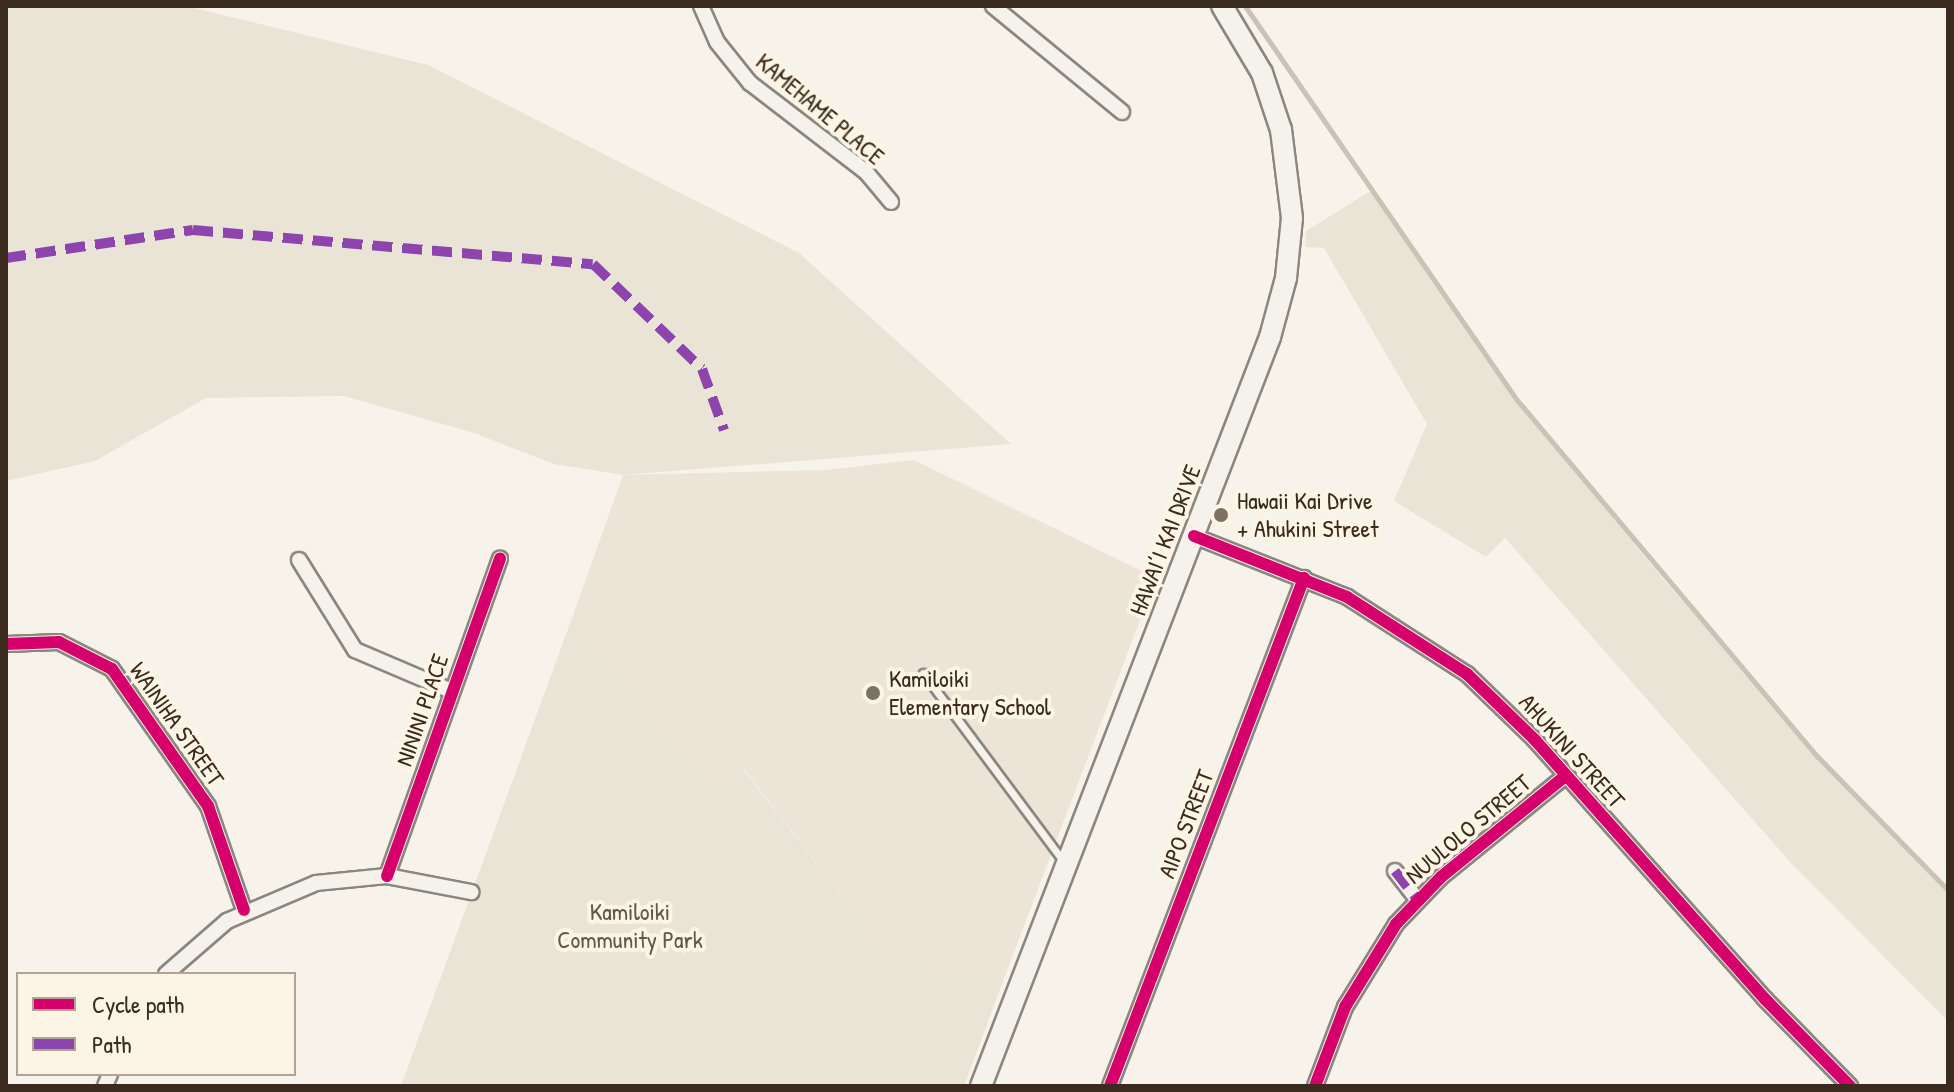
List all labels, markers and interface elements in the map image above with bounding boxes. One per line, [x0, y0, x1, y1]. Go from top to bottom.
street label: KAMEHAME PLACE [750, 47, 890, 171]
street label: HAWAI’I KAI DRIVE [1123, 461, 1207, 619]
place label: Hawaii Kai Drive + Ahukini Street [1237, 487, 1378, 543]
marker: Hawaii Kai Drive + Ahukini Street [1212, 506, 1230, 524]
street label: NININI PLACE [389, 650, 455, 770]
street label: WAINIHA STREET [124, 657, 230, 791]
place label: Kamiloiki Elementary School [889, 665, 1051, 721]
marker: Kamiloiki Elementary School [864, 684, 882, 702]
street label: AHUKINI STREET [1513, 688, 1631, 814]
street label: AIPO STREET [1152, 766, 1220, 882]
street label: NUULOLO STREET [1399, 768, 1537, 890]
park label: Kamiloiki Community Park [557, 898, 703, 954]
legend [16, 972, 296, 1076]
text: Cycle path [92, 988, 184, 1020]
text: Path [92, 1028, 131, 1060]

